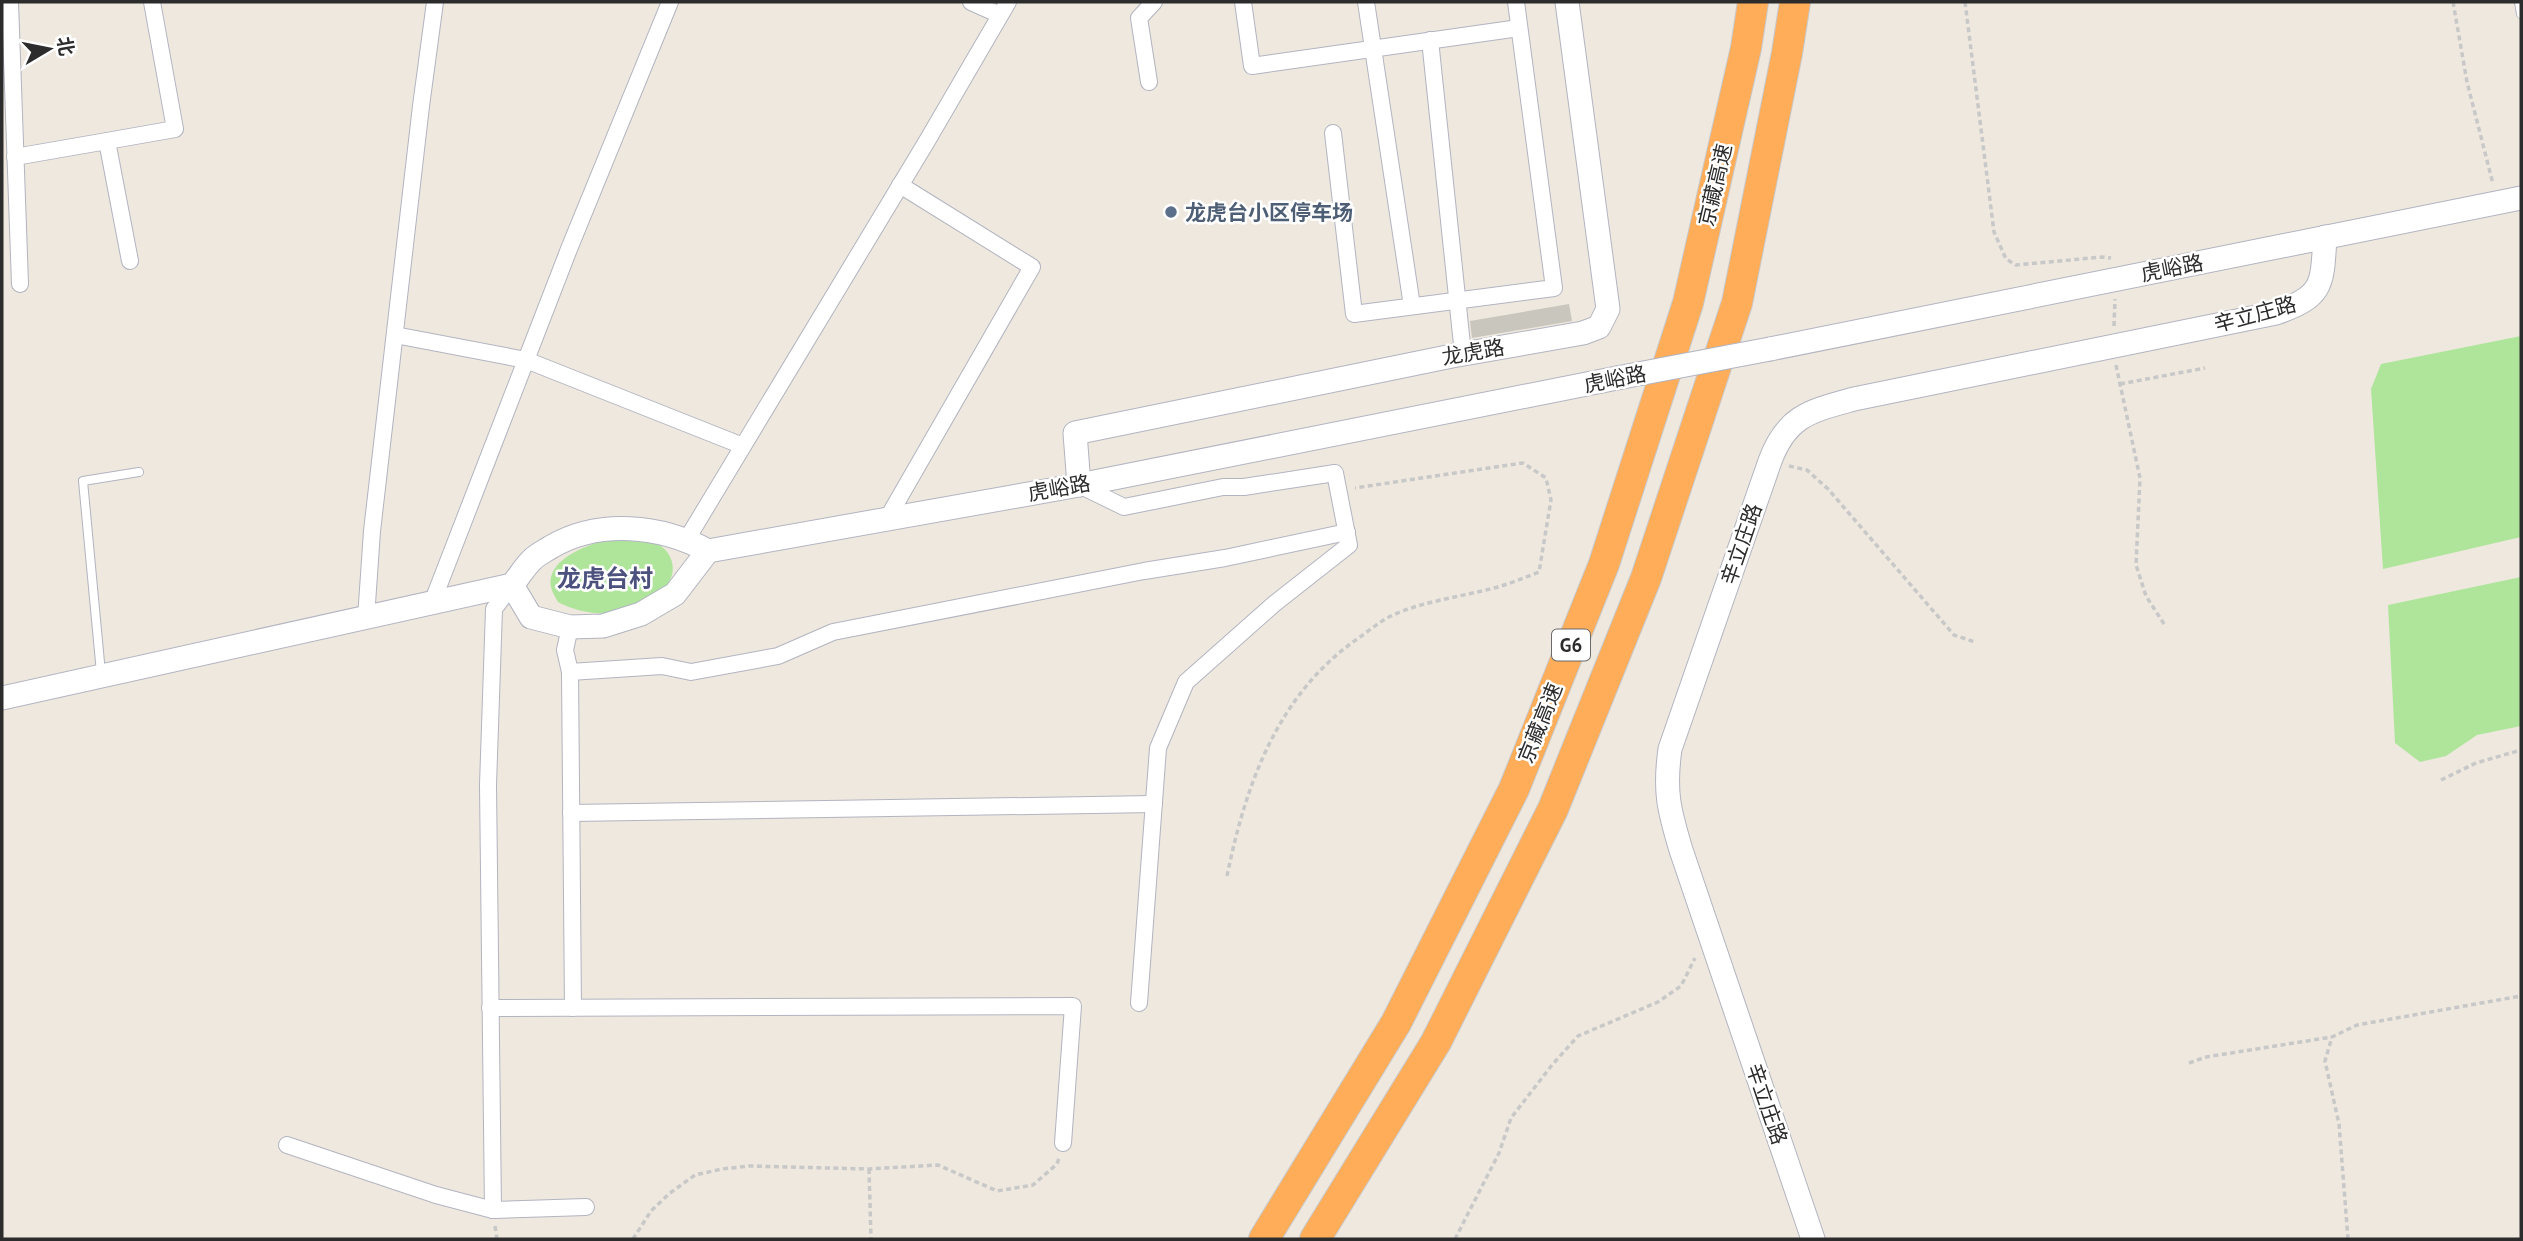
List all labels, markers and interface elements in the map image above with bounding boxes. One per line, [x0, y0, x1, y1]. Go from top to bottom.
north arrow [14, 14, 84, 84]
text: 北 [52, 35, 79, 57]
street label: 京藏高速 [1692, 141, 1738, 229]
place label: 龙虎台小区停车场 [1185, 199, 1353, 226]
marker: 龙虎台小区停车场 [1163, 204, 1179, 220]
street label: 虎峪路 [2139, 249, 2205, 287]
street label: 辛立庄路 [2211, 290, 2299, 338]
street label: 龙虎路 [1440, 333, 1506, 371]
street label: 虎峪路 [1582, 360, 1648, 398]
street label: 虎峪路 [1026, 469, 1092, 507]
street label: 辛立庄路 [1715, 500, 1767, 588]
district label: 龙虎台村 [557, 563, 653, 594]
road number: G6 [1552, 630, 1590, 660]
street label: 京藏高速 [1512, 679, 1568, 767]
street label: 辛立庄路 [1741, 1060, 1793, 1148]

